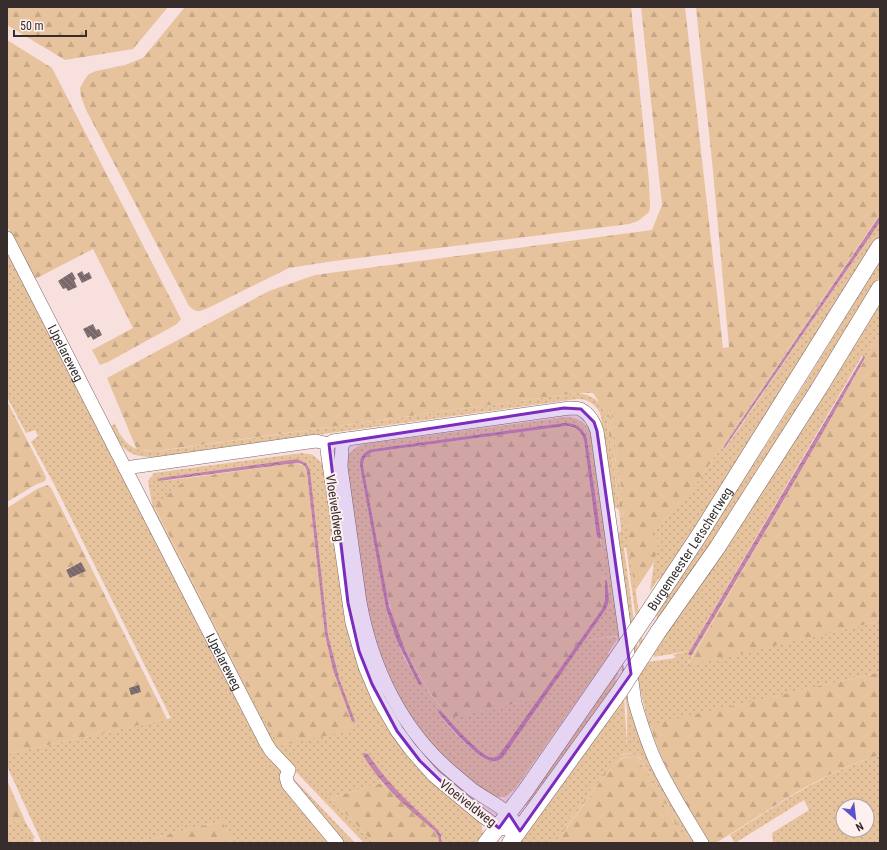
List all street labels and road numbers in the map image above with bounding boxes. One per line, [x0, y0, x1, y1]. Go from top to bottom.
street label: IJpelareweg [45, 322, 87, 384]
street label: Vloeiveldweg [323, 473, 347, 543]
street label: Burgemeester Letschertweg [644, 484, 735, 613]
street label: IJpelareweg [203, 630, 245, 693]
street label: Vloeiveldweg [437, 776, 499, 830]

